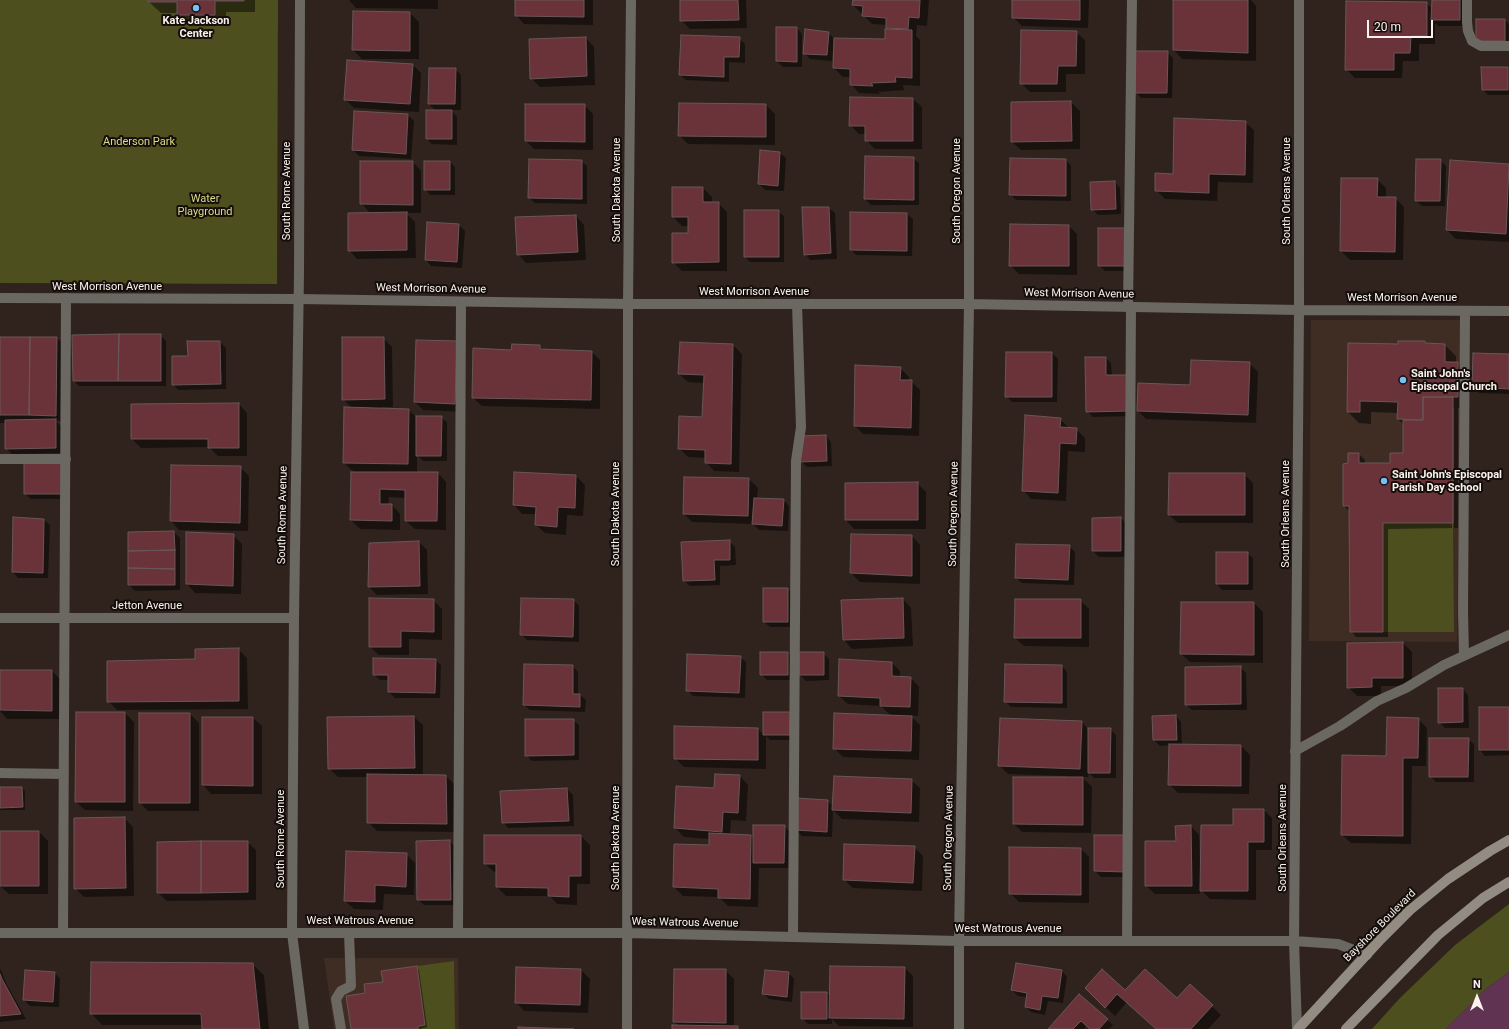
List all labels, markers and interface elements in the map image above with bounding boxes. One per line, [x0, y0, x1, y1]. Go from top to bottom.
marker: Kate Jackson Center [191, 3, 201, 13]
scale bar [1369, 12, 1435, 38]
place label: Kate Jackson Center [163, 14, 229, 40]
text: 20 m [1374, 20, 1401, 34]
park label: Anderson Park [103, 135, 175, 149]
street label: South Orleans Avenue [1280, 137, 1294, 245]
street label: South Dakota Avenue [610, 138, 624, 242]
street label: South Oregon Avenue [950, 138, 964, 244]
street label: South Rome Avenue [280, 142, 294, 240]
park label: Water Playground [177, 192, 233, 218]
street label: West Morrison Avenue [52, 280, 162, 294]
street label: West Morrison Avenue [376, 281, 486, 297]
street label: West Morrison Avenue [699, 285, 809, 299]
street label: West Morrison Avenue [1024, 286, 1134, 302]
street label: West Morrison Avenue [1347, 291, 1457, 305]
place label: Saint John's Episcopal Church [1411, 367, 1497, 393]
marker: Saint John's Episcopal Church [1398, 375, 1408, 385]
street label: South Orleans Avenue [1279, 460, 1293, 568]
street label: South Oregon Avenue [946, 461, 962, 567]
street label: South Dakota Avenue [609, 462, 623, 566]
street label: South Rome Avenue [276, 466, 290, 564]
place label: Saint John's Episcopal Parish Day School [1392, 468, 1502, 494]
marker: Saint John's Episcopal Parish Day School [1379, 476, 1389, 486]
street label: Jetton Avenue [112, 599, 182, 613]
street label: South Orleans Avenue [1276, 784, 1290, 892]
street label: South Oregon Avenue [941, 785, 957, 891]
street label: South Dakota Avenue [609, 786, 623, 890]
street label: South Rome Avenue [274, 790, 288, 888]
street label: Bayshore Boulevard [1341, 887, 1419, 965]
street label: West Watrous Avenue [307, 914, 413, 928]
street label: West Watrous Avenue [631, 915, 739, 931]
street label: West Watrous Avenue [955, 922, 1061, 936]
north arrow [1457, 977, 1497, 1017]
text: N [1473, 978, 1481, 991]

